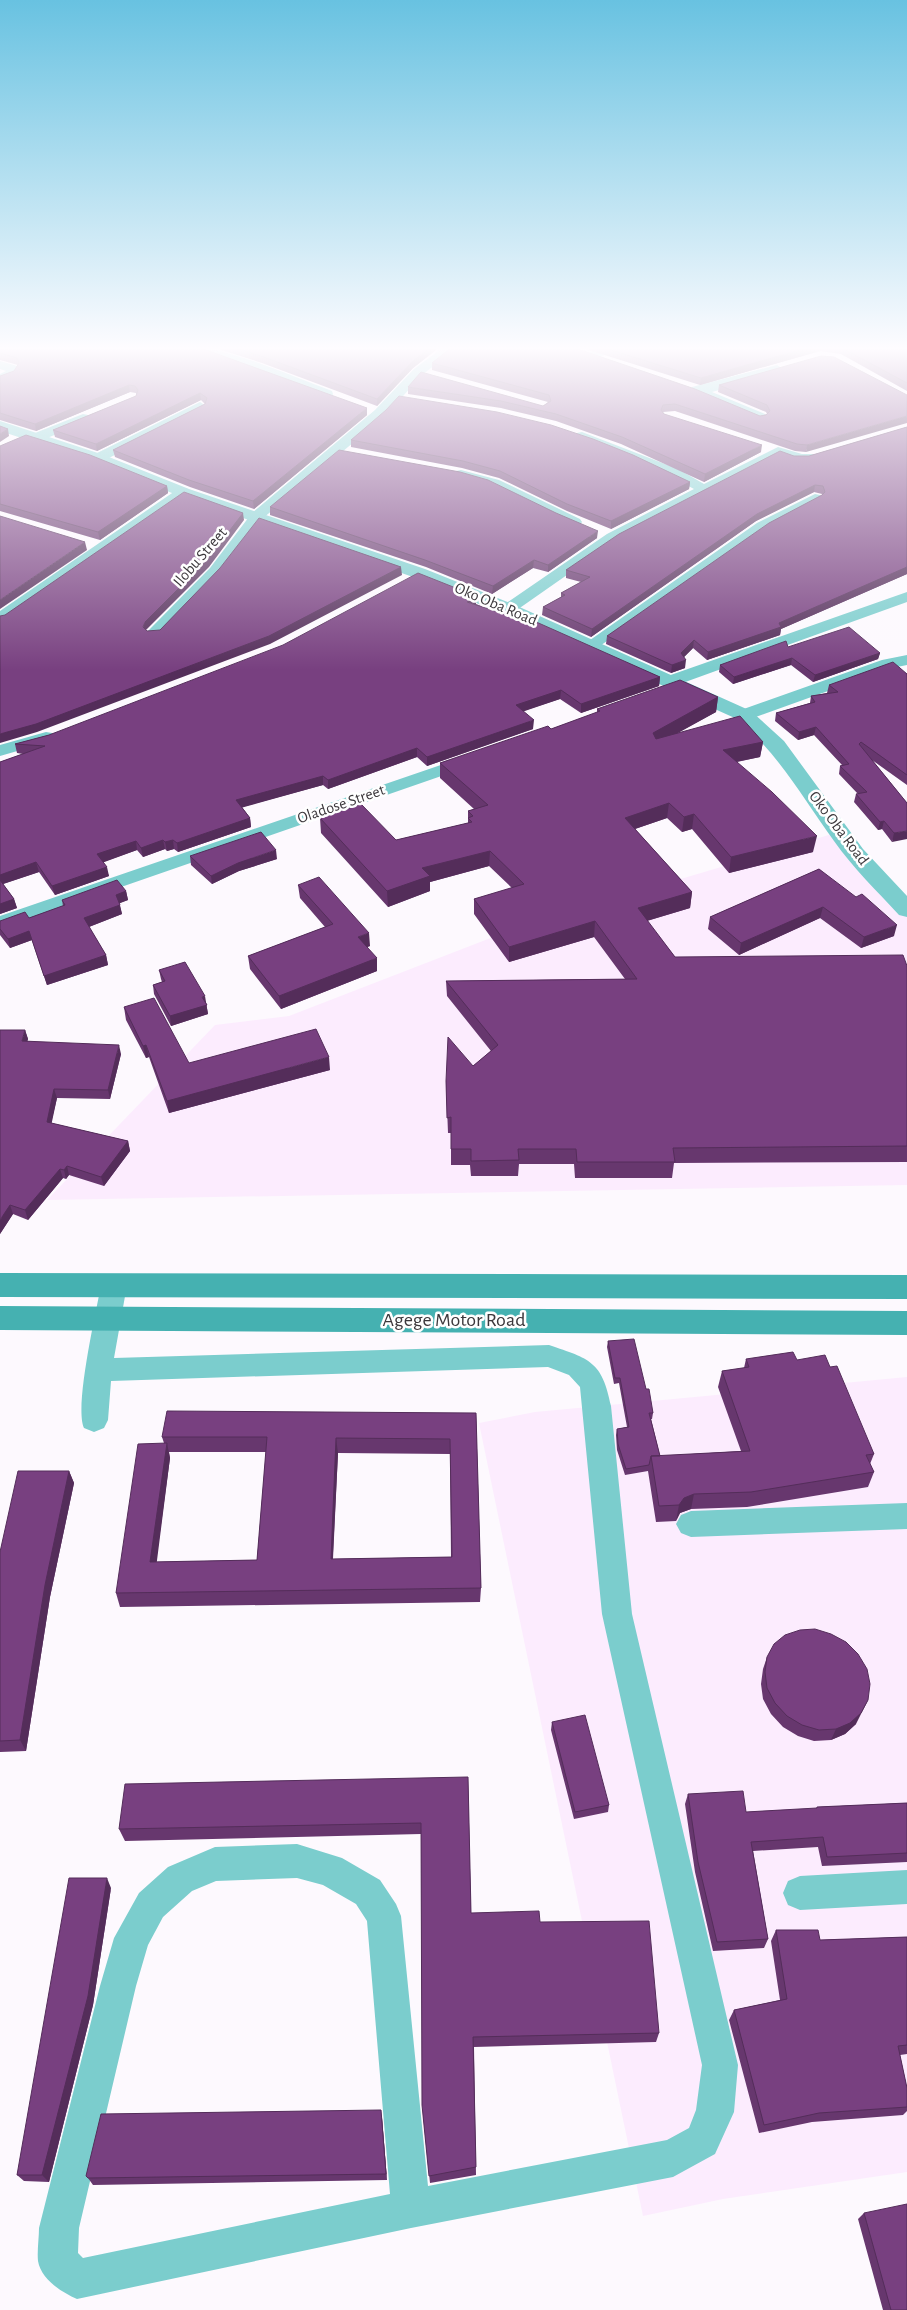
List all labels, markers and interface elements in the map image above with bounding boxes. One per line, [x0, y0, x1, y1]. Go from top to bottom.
street label: Ilobu Street [170, 524, 230, 590]
street label: Oko Oba Road [452, 579, 540, 629]
street label: Oladose Street [295, 782, 387, 826]
street label: Oko Oba Road [806, 788, 872, 868]
street label: Agege Motor Road [382, 1310, 526, 1330]

